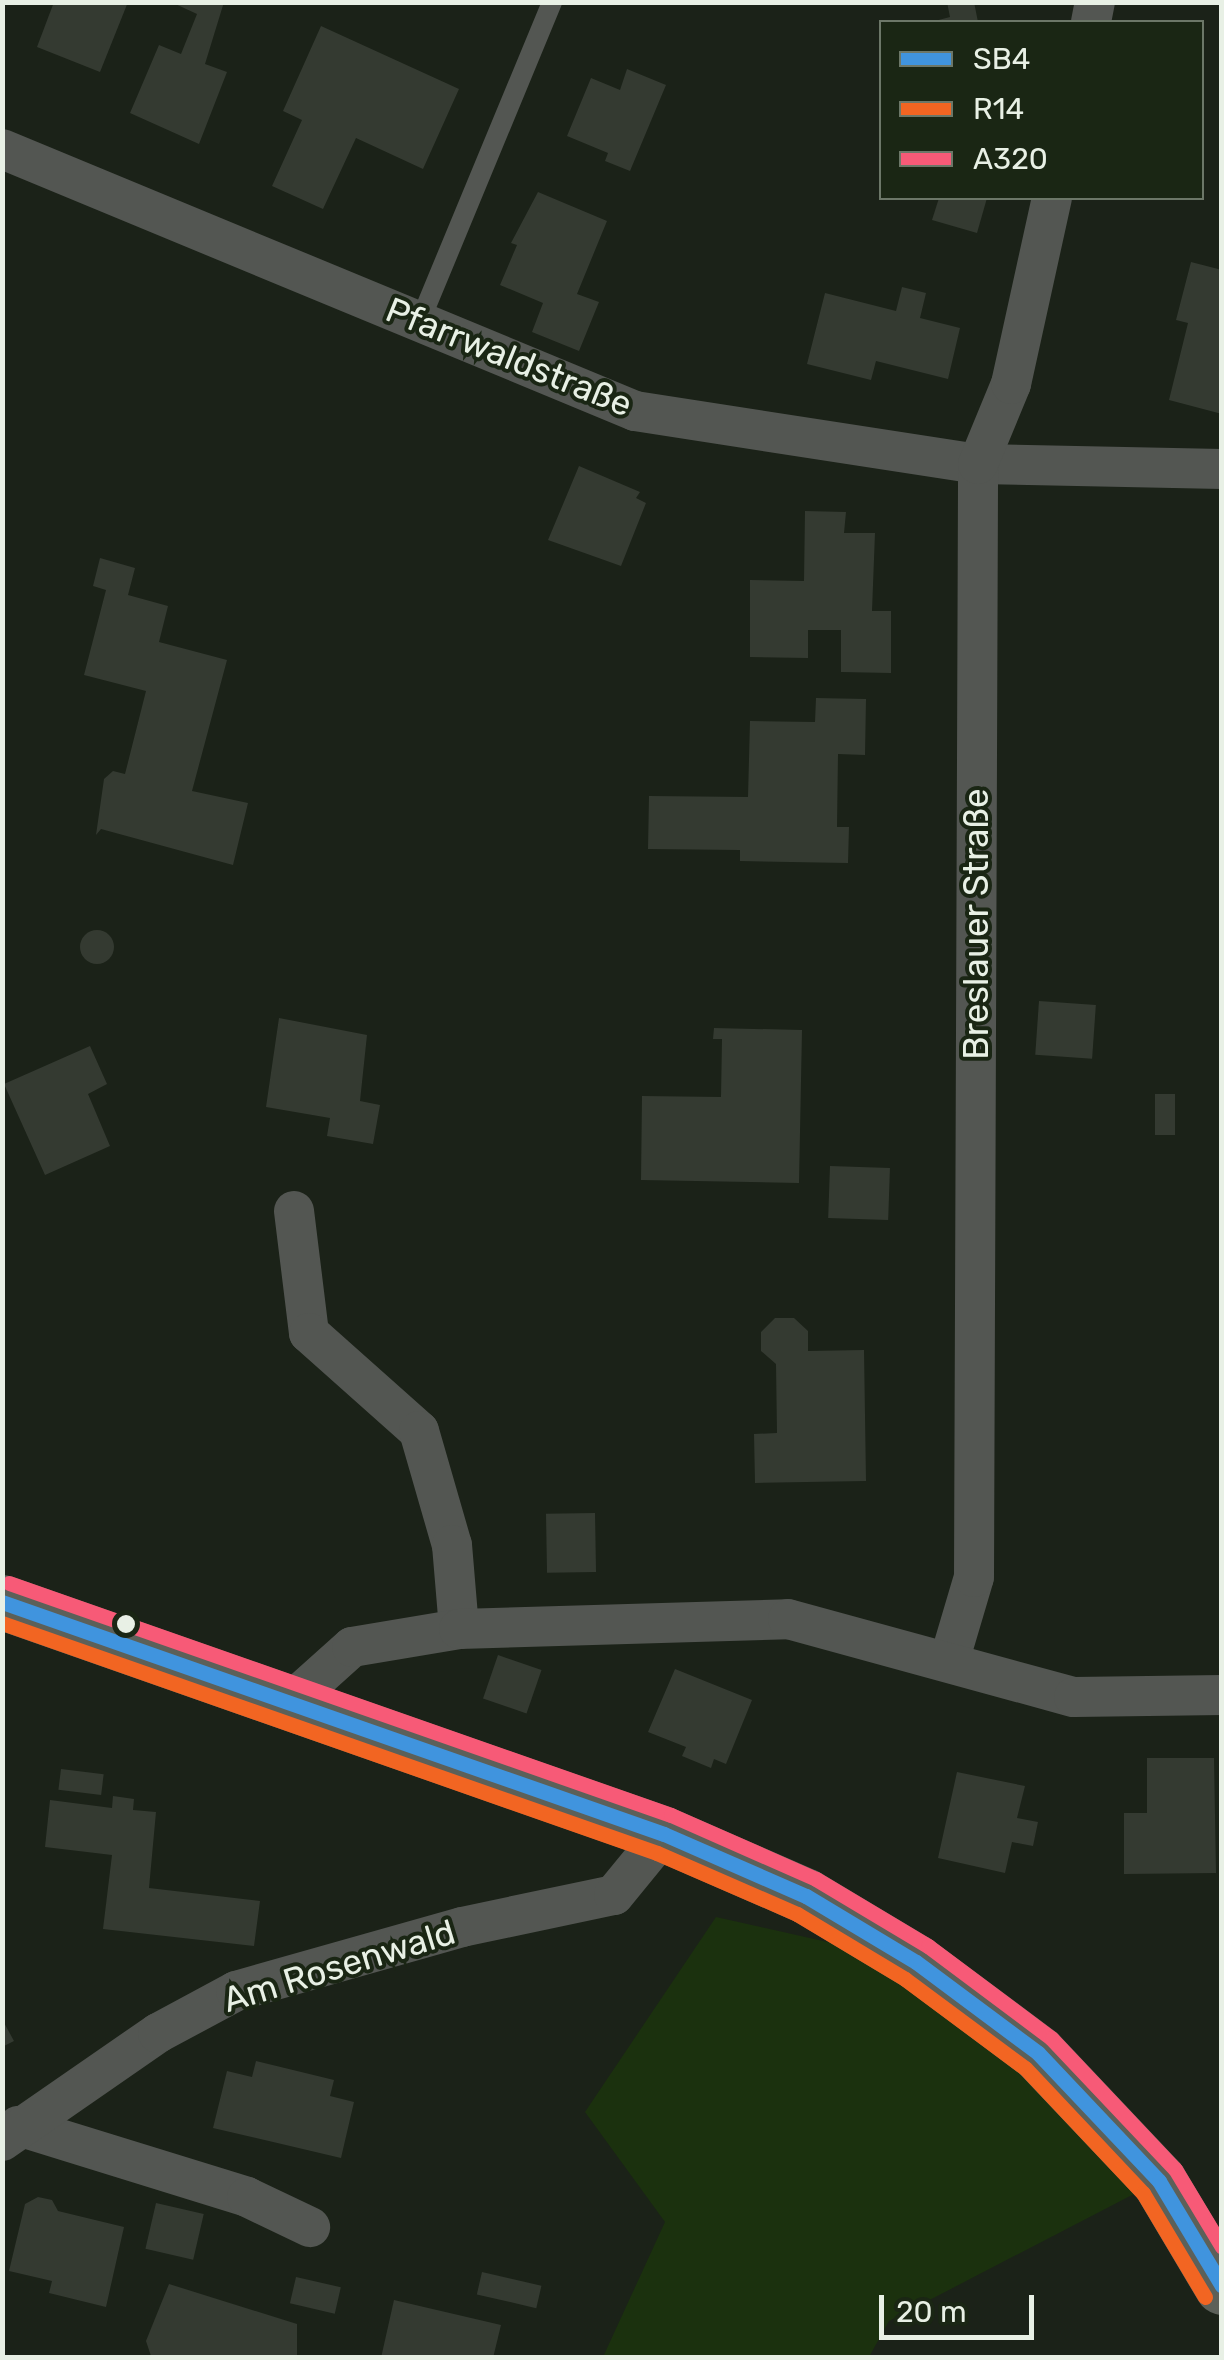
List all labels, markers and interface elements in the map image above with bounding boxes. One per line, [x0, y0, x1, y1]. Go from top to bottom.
legend [879, 20, 1204, 200]
text: SB4 [973, 41, 1030, 77]
text: R14 [973, 91, 1024, 127]
text: A320 [973, 141, 1048, 177]
street label: Pfarrwaldstraße [380, 288, 638, 426]
street label: Breslauer Straße [955, 788, 997, 1060]
unlabelled marker [116, 1614, 136, 1634]
street label: Am Rosenwald [218, 1911, 460, 2021]
scale bar [884, 2275, 1039, 2337]
text: 20 m [896, 2294, 967, 2330]

